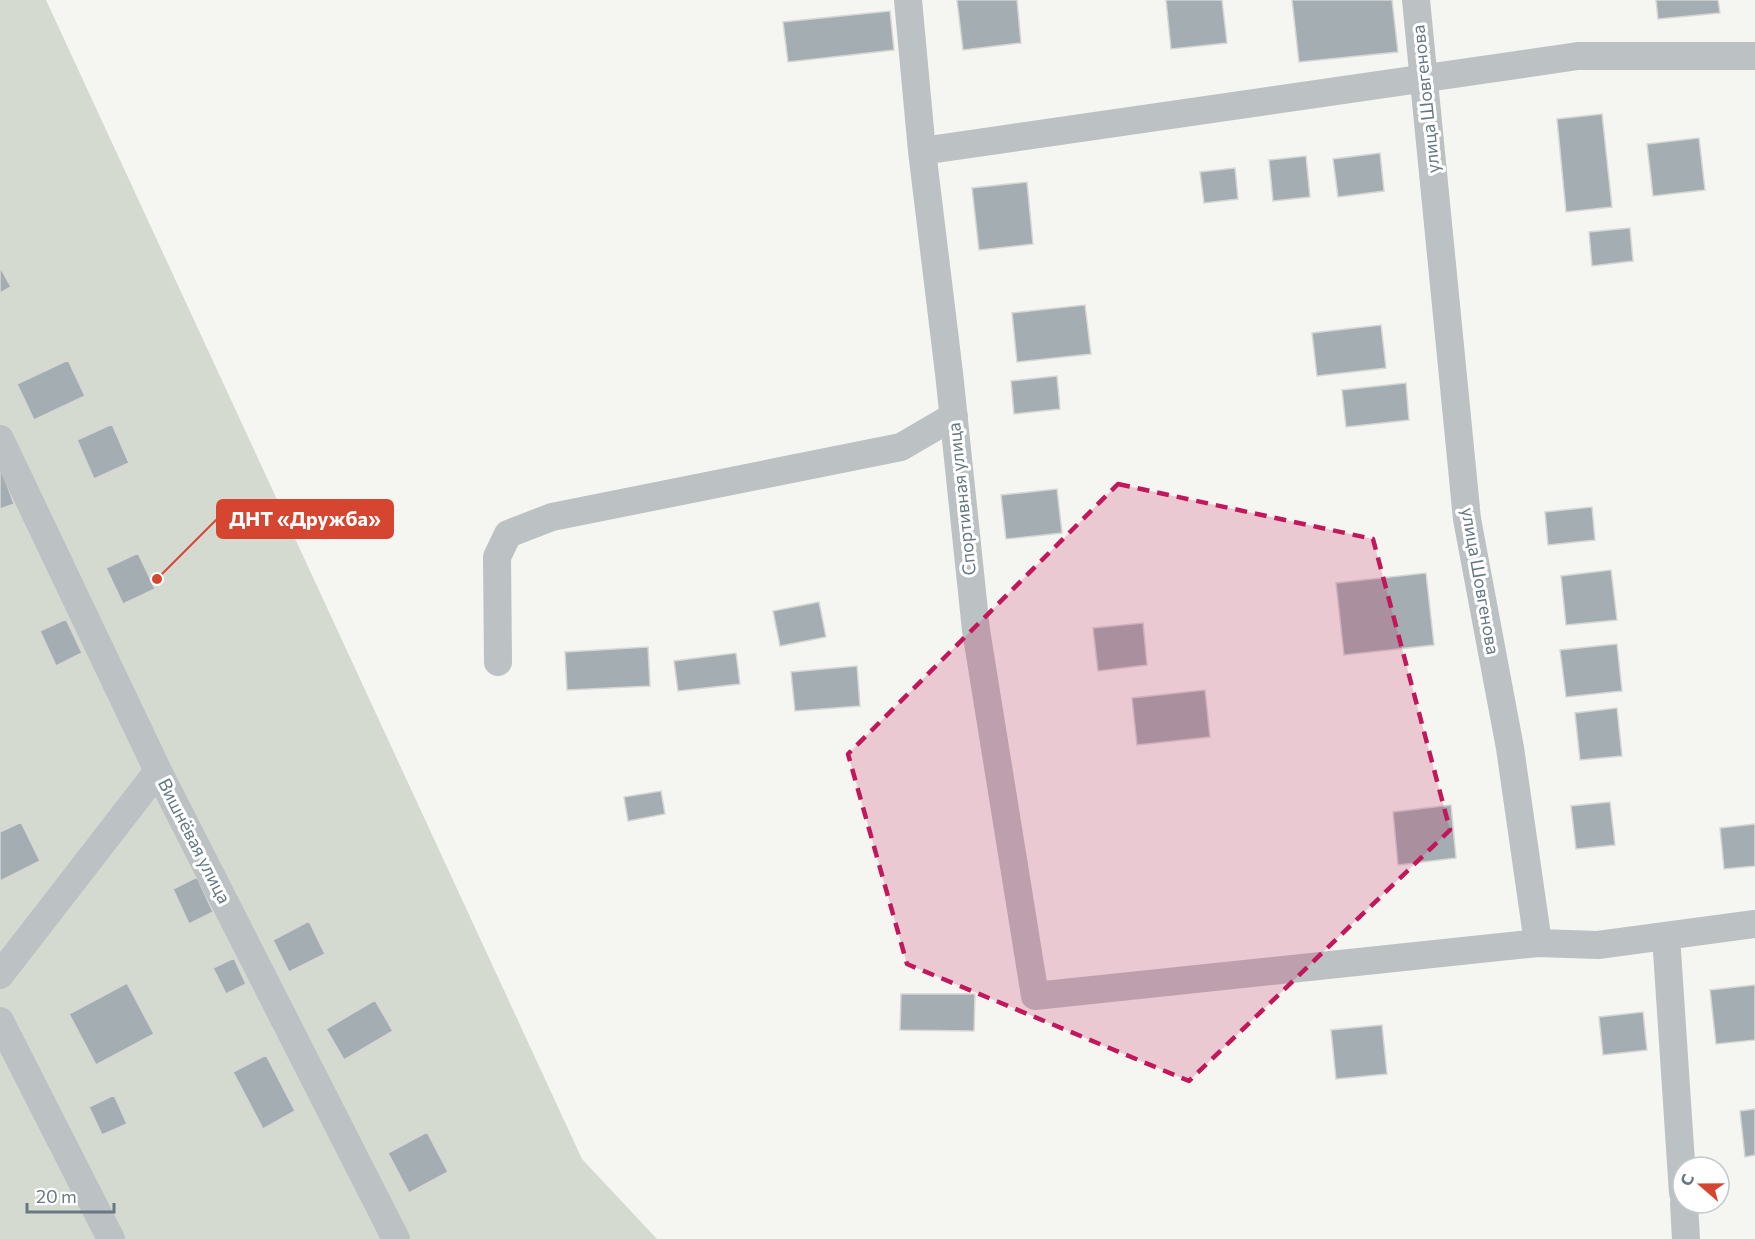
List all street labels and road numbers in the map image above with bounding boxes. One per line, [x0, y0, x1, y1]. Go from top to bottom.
street label: улица Шовгенова [1406, 24, 1444, 174]
street label: Спортивная улица [942, 421, 980, 577]
street label: улица Шовгенова [1457, 506, 1505, 656]
street label: Вишнёвая улица [154, 774, 236, 907]

